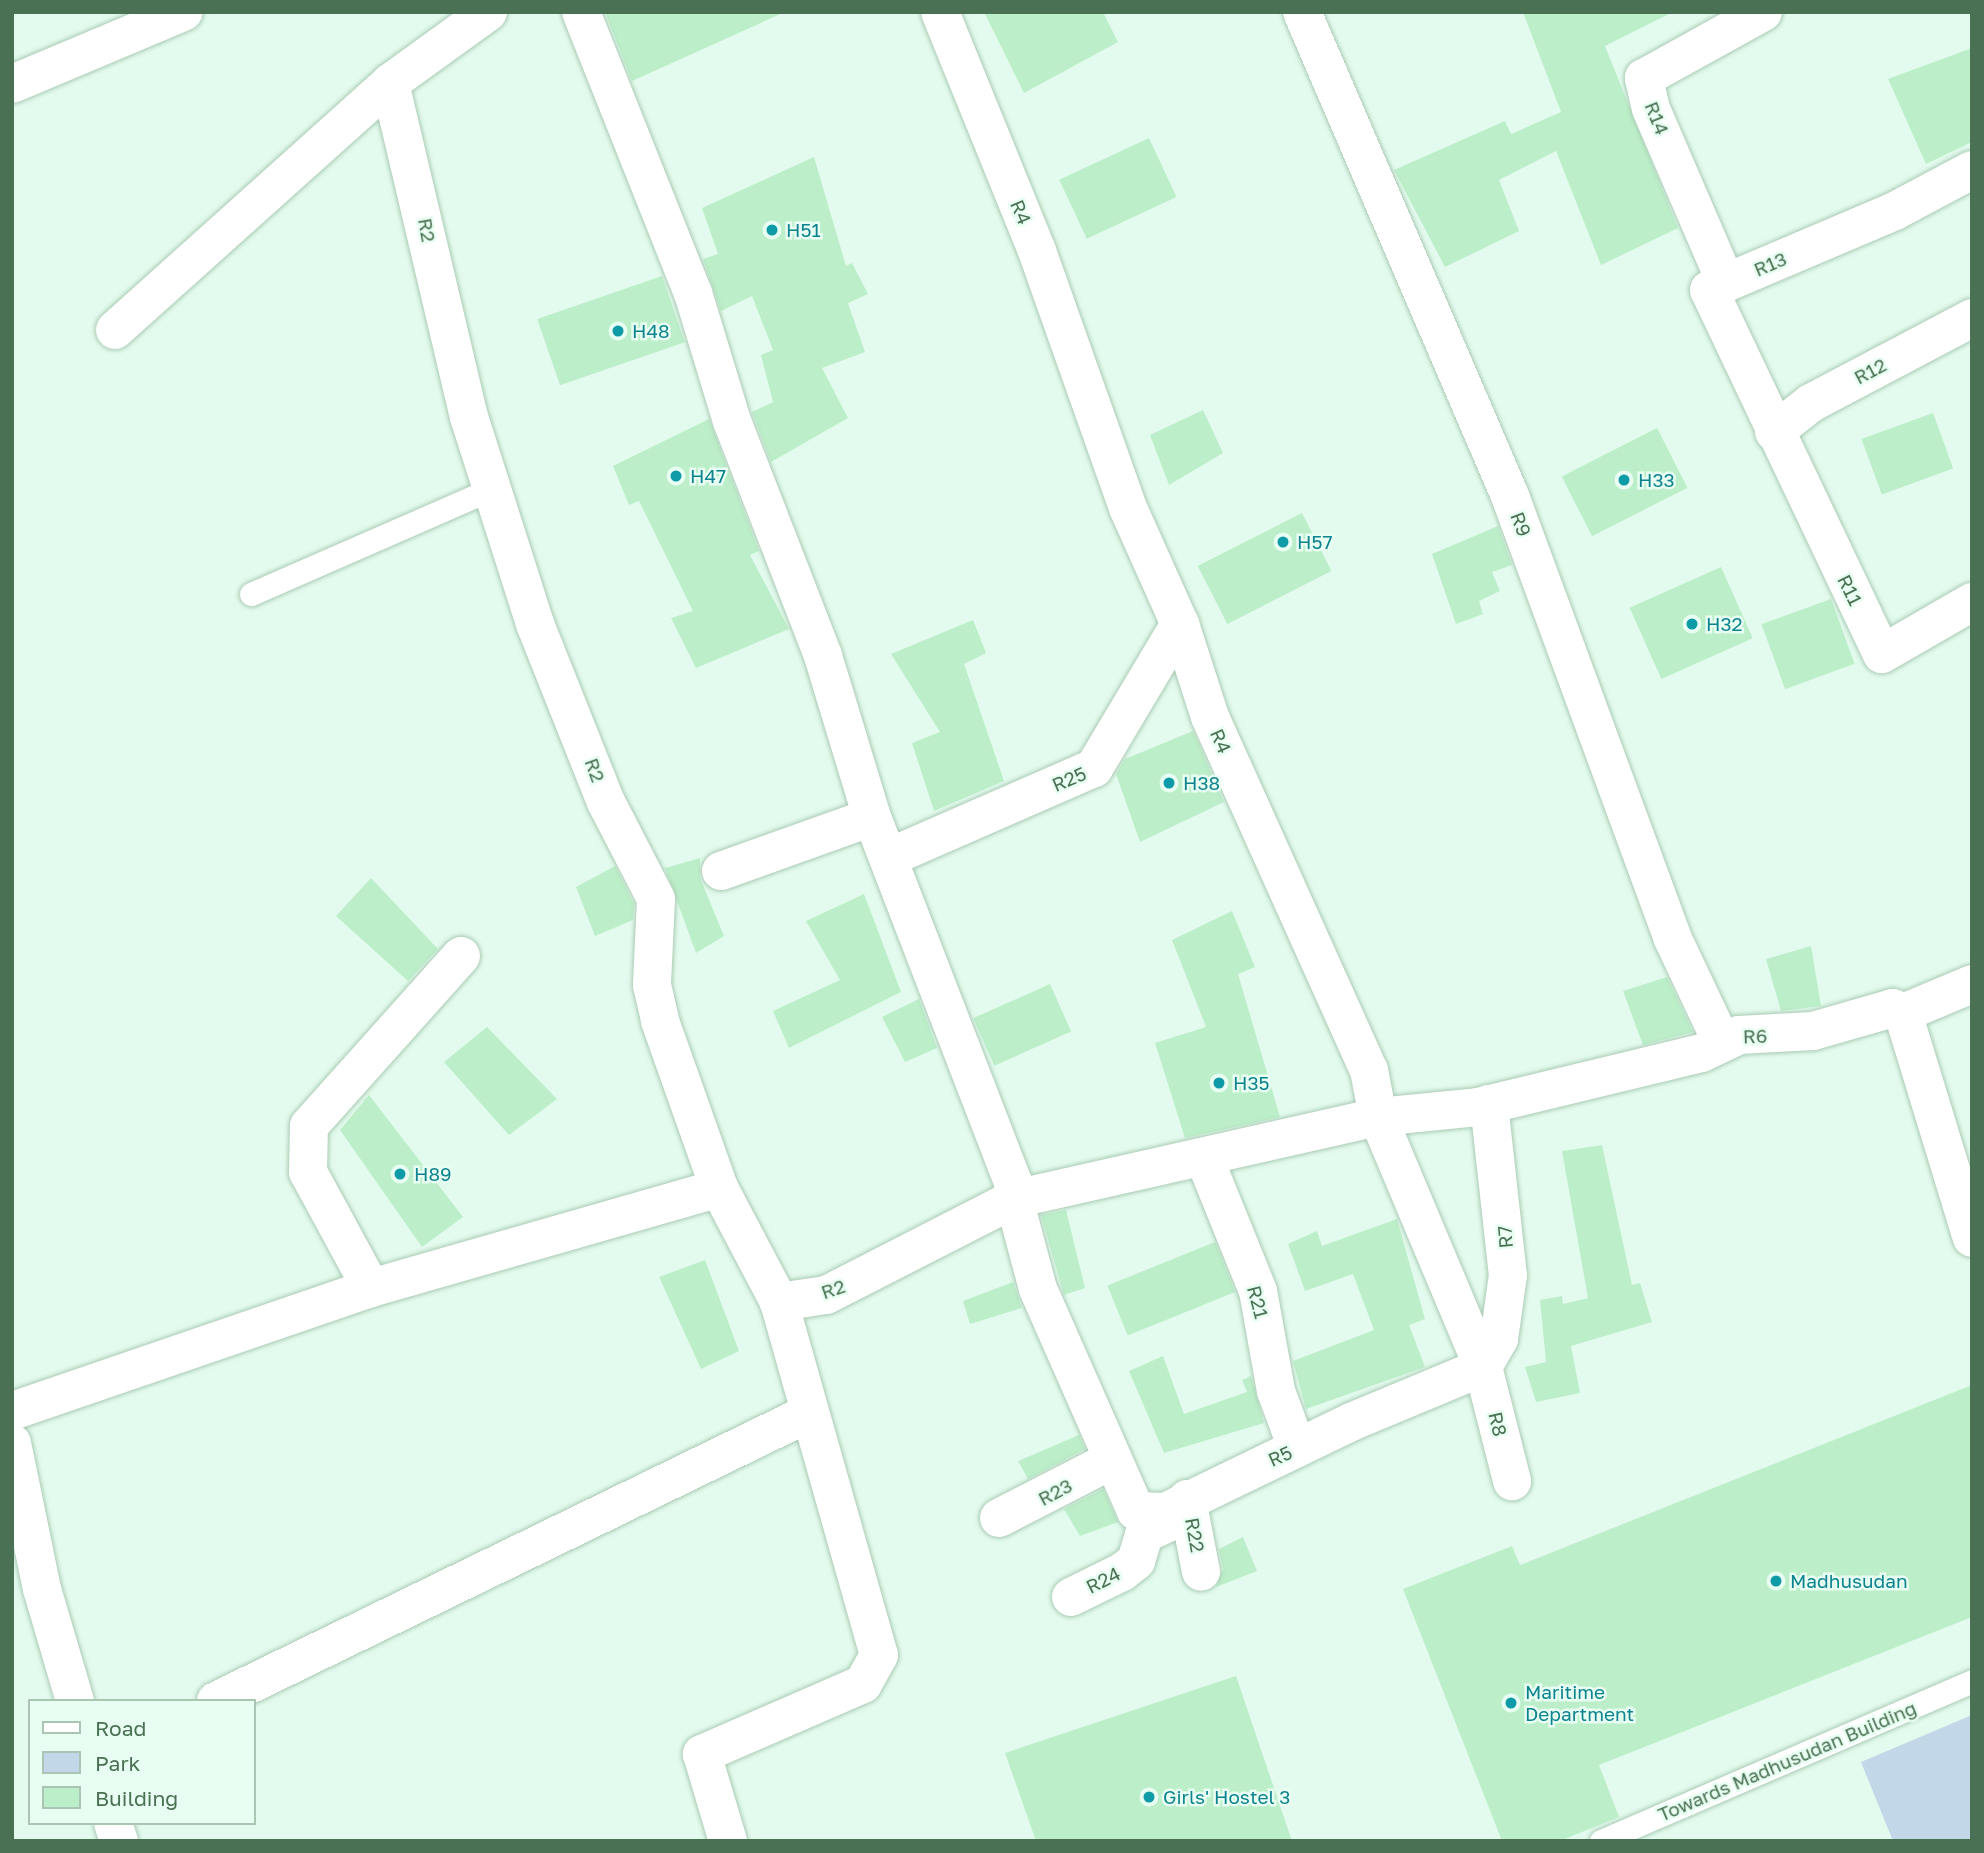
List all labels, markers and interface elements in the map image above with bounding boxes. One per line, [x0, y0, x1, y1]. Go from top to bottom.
street label: R14 [1640, 98, 1674, 138]
street label: R4 [1006, 196, 1036, 228]
street label: R2 [414, 216, 440, 244]
place label: H51 [786, 219, 821, 241]
marker: H51 [764, 222, 780, 238]
street label: R13 [1750, 247, 1790, 281]
place label: H48 [632, 320, 670, 342]
marker: H48 [610, 323, 626, 339]
street label: R12 [1850, 353, 1890, 389]
place label: H47 [690, 465, 726, 487]
marker: H47 [668, 468, 684, 484]
place label: H33 [1638, 469, 1675, 491]
marker: H33 [1616, 472, 1632, 488]
street label: R9 [1506, 509, 1536, 539]
place label: H57 [1297, 531, 1333, 553]
marker: H57 [1275, 534, 1291, 550]
street label: R11 [1833, 571, 1867, 609]
place label: H32 [1706, 613, 1743, 635]
marker: H32 [1684, 616, 1700, 632]
street label: R4 [1206, 725, 1236, 757]
street label: R2 [580, 755, 610, 785]
street label: R25 [1048, 762, 1090, 796]
place label: H38 [1183, 772, 1220, 794]
marker: H38 [1161, 775, 1177, 791]
street label: R6 [1742, 1024, 1768, 1048]
place label: H35 [1233, 1072, 1270, 1094]
marker: H35 [1211, 1075, 1227, 1091]
place label: H89 [414, 1163, 452, 1185]
marker: H89 [392, 1166, 408, 1182]
street label: R7 [1493, 1225, 1517, 1249]
street label: R2 [818, 1274, 848, 1304]
street label: R21 [1243, 1283, 1273, 1321]
street label: R8 [1484, 1409, 1512, 1439]
street label: R5 [1264, 1441, 1296, 1471]
street label: R23 [1034, 1474, 1076, 1510]
street label: R22 [1181, 1516, 1209, 1554]
street label: R24 [1082, 1562, 1124, 1598]
place label: Madhusudan [1790, 1570, 1908, 1592]
marker: Madhusudan [1768, 1573, 1784, 1589]
place label: Maritime Department [1525, 1681, 1634, 1725]
marker: Maritime Department [1503, 1695, 1519, 1711]
street label: Towards Madhusudan Building [1654, 1696, 1920, 1826]
legend [28, 1699, 256, 1825]
text: Road [95, 1715, 146, 1741]
text: Park [95, 1750, 140, 1776]
text: Building [95, 1785, 178, 1811]
place label: Girls' Hostel 3 [1163, 1786, 1290, 1808]
marker: Girls' Hostel 3 [1141, 1789, 1157, 1805]

